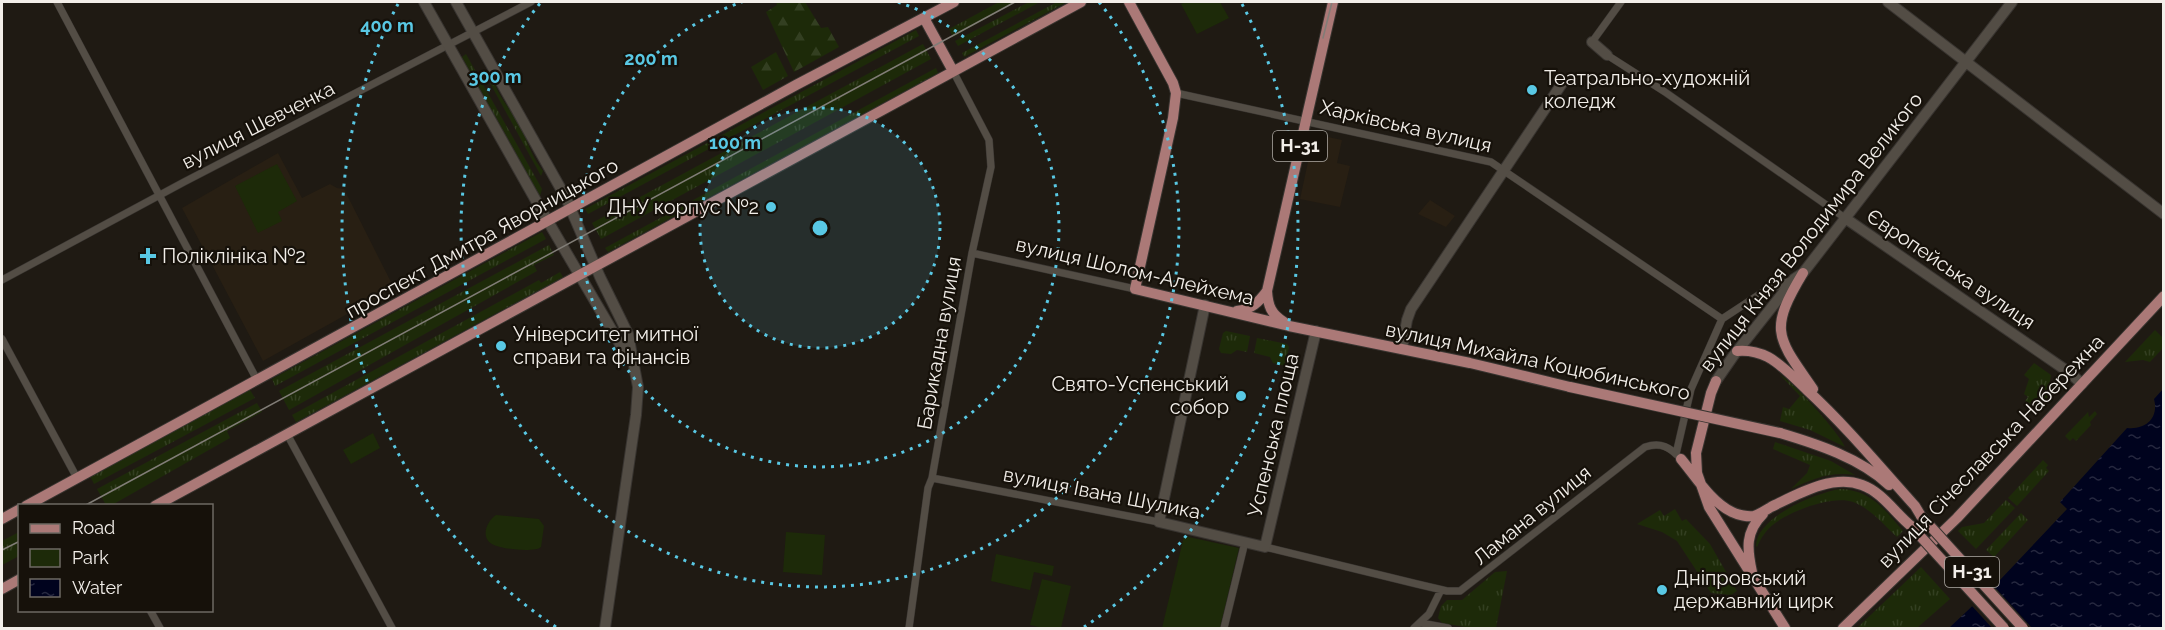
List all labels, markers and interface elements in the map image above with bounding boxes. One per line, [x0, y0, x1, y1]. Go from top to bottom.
text: 400 m [360, 15, 414, 36]
text: 200 m [624, 48, 678, 69]
text: 300 m [468, 66, 522, 87]
place label: Театрально-художній коледж [1544, 66, 1750, 113]
street label: вулиця Шевченка [178, 76, 338, 174]
marker: Театрально-художній коледж [1525, 83, 1539, 97]
street label: вулиця Князя Володимира Великого [1695, 88, 1927, 376]
street label: Харківська вулиця [1318, 95, 1494, 157]
road number: Н-31 [1273, 131, 1327, 161]
text: 100 m [709, 132, 761, 153]
street label: проспект Дмитра Яворницького [342, 153, 623, 323]
place label: ДНУ корпус №2 [607, 195, 759, 219]
marker: ДНУ корпус №2 [764, 200, 778, 214]
street label: Європейська вулиця [1862, 204, 2040, 334]
centre of rings [810, 218, 830, 238]
street label: вулиця Шолом-Алейхема [1014, 232, 1256, 310]
place label: Поліклініка №2 [162, 244, 306, 268]
marker: Поліклініка №2 [139, 247, 157, 265]
street label: Барикадна вулиця [912, 255, 966, 431]
street label: вулиця Михайла Коцюбинського [1384, 317, 1693, 405]
place label: Університет митної справи та фінансів [513, 322, 699, 369]
street label: вулиця Січеславська Набережна [1873, 329, 2109, 573]
marker: Університет митної справи та фінансів [494, 339, 508, 353]
street label: Успенська площа [1243, 351, 1303, 519]
place label: Свято-Успенський собор [1051, 372, 1229, 419]
marker: Свято-Успенський собор [1234, 389, 1248, 403]
street label: Ламана вулиця [1468, 460, 1596, 570]
street label: вулиця Івана Шулика [1001, 462, 1203, 524]
legend [18, 504, 213, 612]
text: Road [72, 517, 115, 538]
text: Park [72, 547, 109, 568]
road number: Н-31 [1945, 557, 1999, 587]
place label: Дніпровський державний цирк [1674, 566, 1834, 613]
text: Water [72, 577, 123, 598]
marker: Дніпровський державний цирк [1655, 583, 1669, 597]

